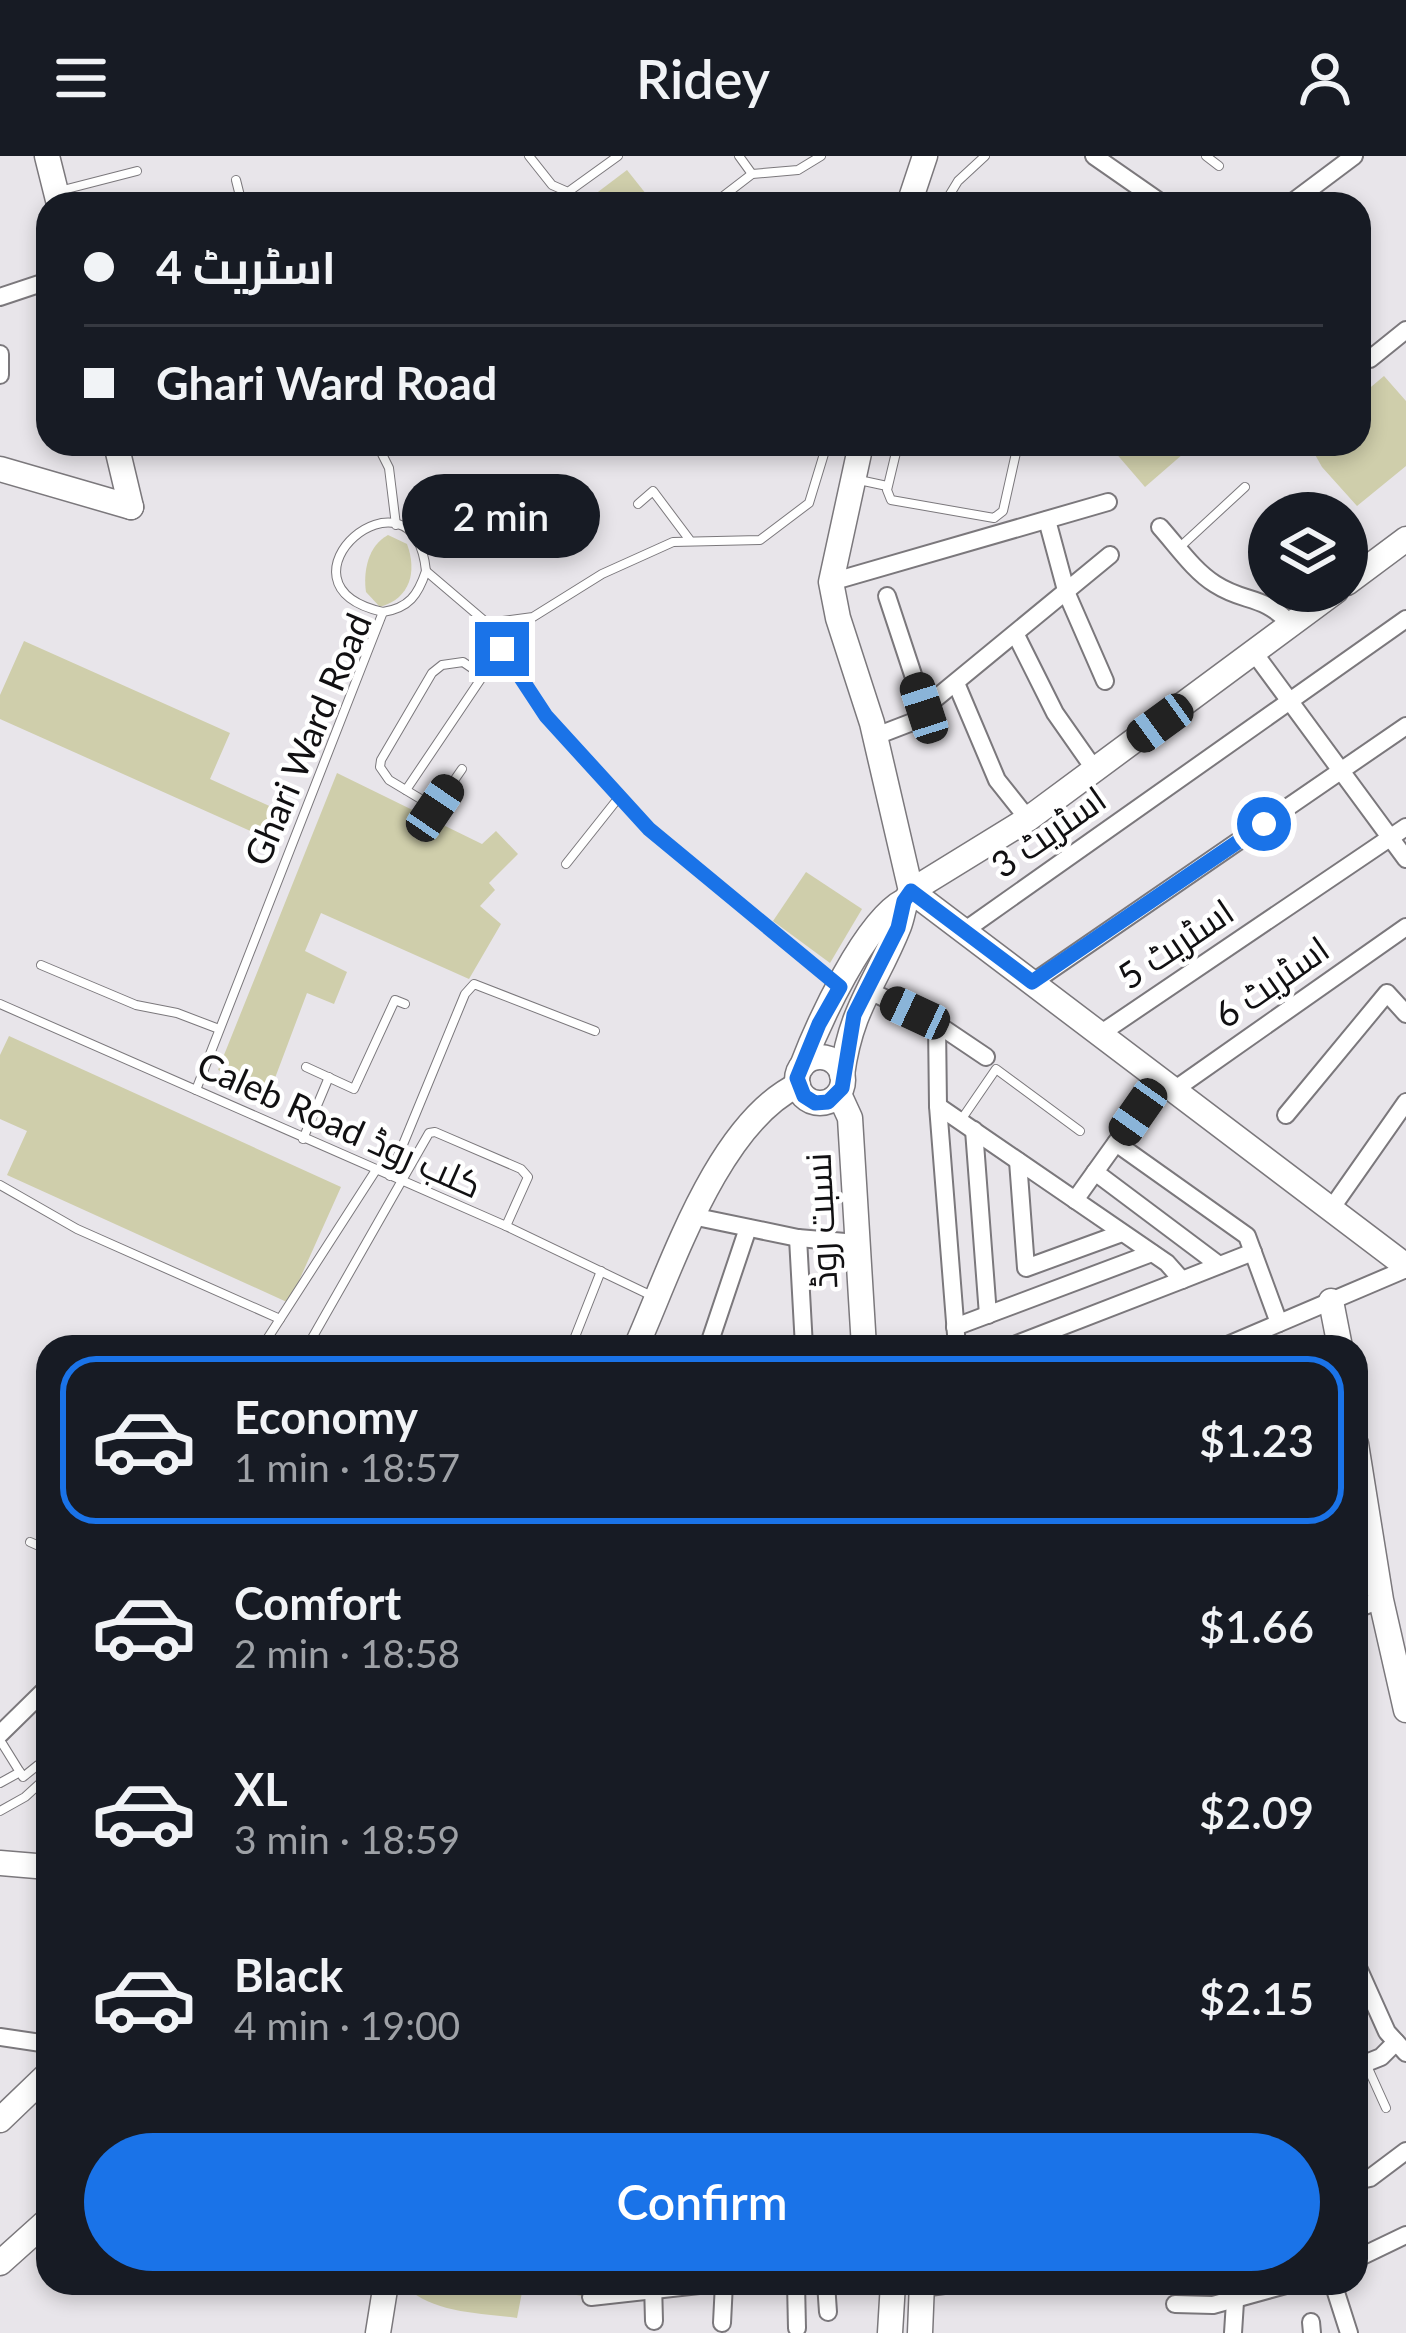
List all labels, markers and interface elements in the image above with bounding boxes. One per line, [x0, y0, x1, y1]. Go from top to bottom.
icon: menu [48, 45, 114, 111]
icon: person [1292, 45, 1358, 111]
text: Ridey [636, 46, 770, 111]
text: اسٹریٹ 4 [156, 240, 336, 294]
text: Ghari Ward Road [156, 356, 497, 410]
callout: 2 min [403, 475, 601, 559]
map controls [1248, 492, 1368, 612]
button: layers [1248, 492, 1368, 612]
text: 2 min [453, 493, 549, 539]
street label: Ghari Ward Road [234, 606, 380, 872]
route end [475, 622, 529, 676]
car [896, 668, 952, 748]
car [1120, 687, 1200, 759]
car [400, 768, 470, 848]
street label: اسٹریٹ 3 [982, 776, 1114, 886]
route start [1237, 797, 1291, 851]
street label: اسٹریٹ 5 [1109, 888, 1241, 998]
street label: اسٹریٹ 6 [1205, 926, 1337, 1036]
car [875, 981, 955, 1045]
street label: Caleb Road کلب روڈ [191, 1042, 489, 1206]
car [1103, 1072, 1173, 1152]
street label: نسبت روڈ [794, 1152, 846, 1290]
icon: car [90, 1386, 198, 1494]
text: Economy [234, 1390, 418, 1444]
text: $1.23 [1199, 1413, 1314, 1467]
text: 1 min · 18:57 [234, 1444, 460, 1490]
icon: car [90, 1572, 198, 1680]
text: Comfort [234, 1576, 401, 1630]
text: $1.66 [1199, 1599, 1314, 1653]
text: 2 min · 18:58 [234, 1630, 460, 1676]
icon: car [90, 1758, 198, 1866]
text: XL [234, 1762, 288, 1816]
text: $2.09 [1199, 1785, 1314, 1839]
text: 3 min · 18:59 [234, 1816, 460, 1862]
icon: car [90, 1944, 198, 2052]
text: Black [234, 1948, 343, 2002]
text: $2.15 [1199, 1971, 1314, 2025]
text: 4 min · 19:00 [234, 2002, 460, 2048]
button: Confirm [84, 2133, 1320, 2271]

